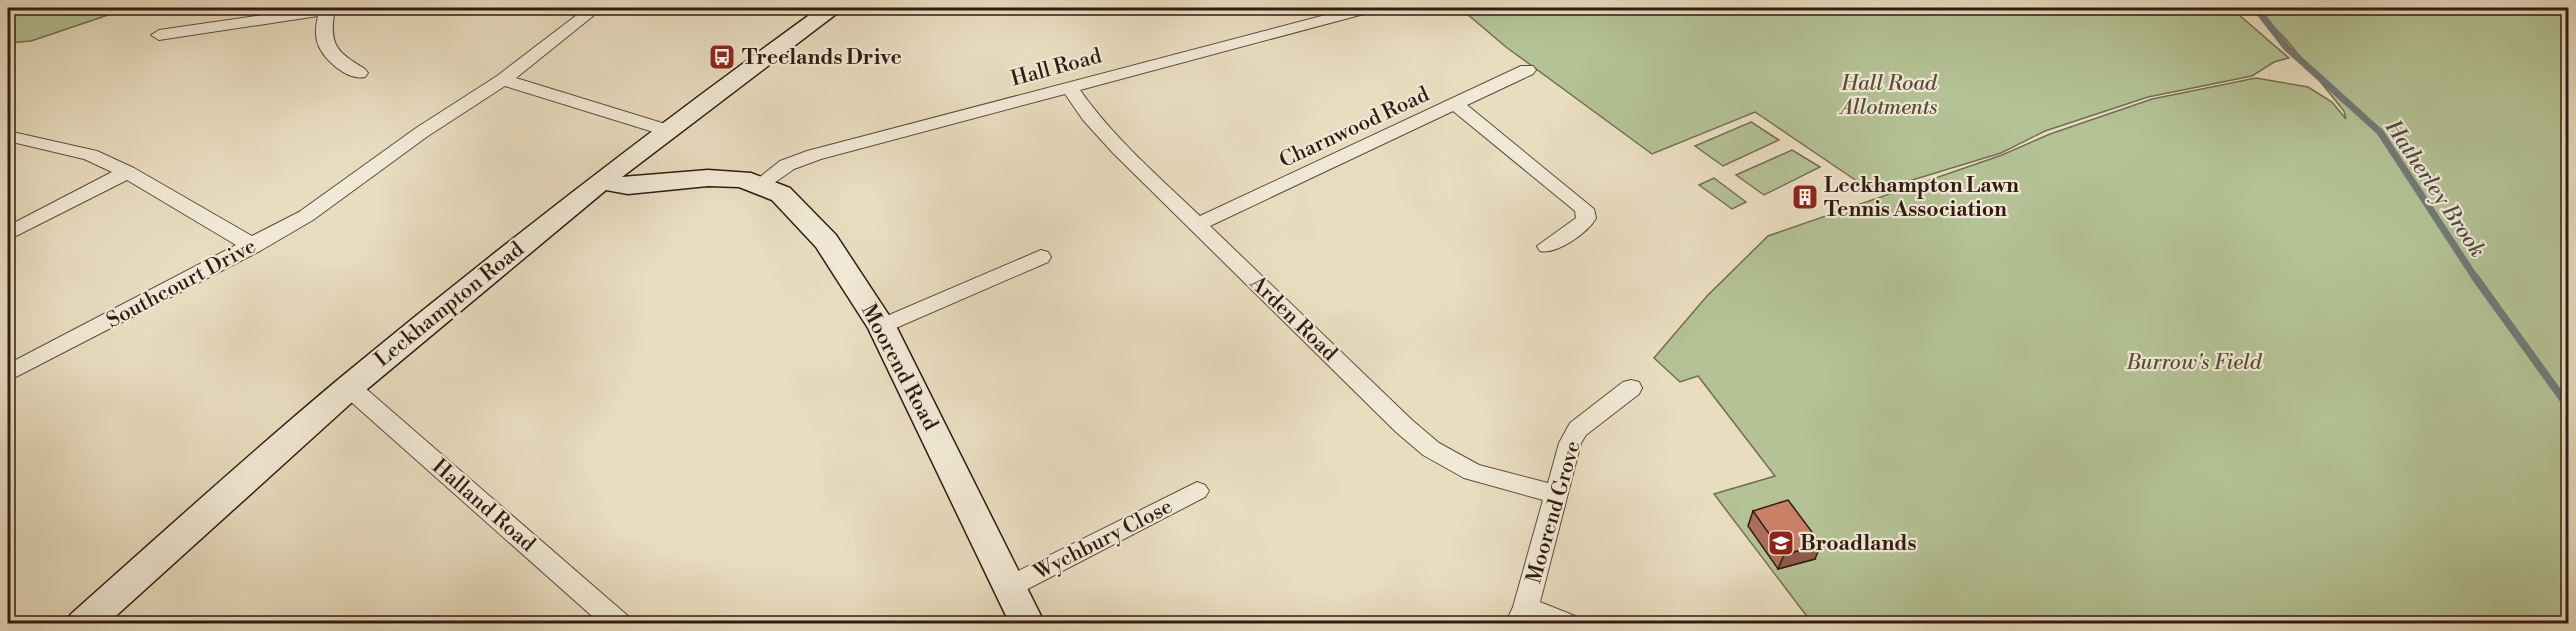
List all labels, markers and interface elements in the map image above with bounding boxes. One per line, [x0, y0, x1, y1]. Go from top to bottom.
bus stop icon: Treelands Drive [707, 42, 737, 72]
street label: Hall Road [1008, 43, 1105, 93]
place label: Treelands Drive [742, 45, 902, 71]
park label: Hall Road Allotments [1839, 71, 1938, 121]
street label: Charnwood Road [1275, 82, 1434, 174]
water label: Hatherley Brook [2378, 114, 2491, 263]
place label: Leckhampton Lawn Tennis Association [1824, 173, 2019, 223]
building icon: Leckhampton Lawn Tennis Association [1790, 182, 1820, 212]
street label: Southcourt Drive [102, 234, 261, 334]
street label: Leckhampton Road [370, 237, 529, 373]
street label: Arden Road [1243, 270, 1342, 367]
street label: Moorend Road [855, 300, 943, 435]
park label: Burrow's Field [2125, 350, 2263, 376]
street label: Moorend Grove [1521, 438, 1587, 586]
street label: Halland Road [427, 454, 540, 558]
street label: Wychbury Close [1029, 494, 1177, 586]
school or university icon: Broadlands [1766, 528, 1796, 558]
place label: Broadlands [1800, 531, 1917, 557]

